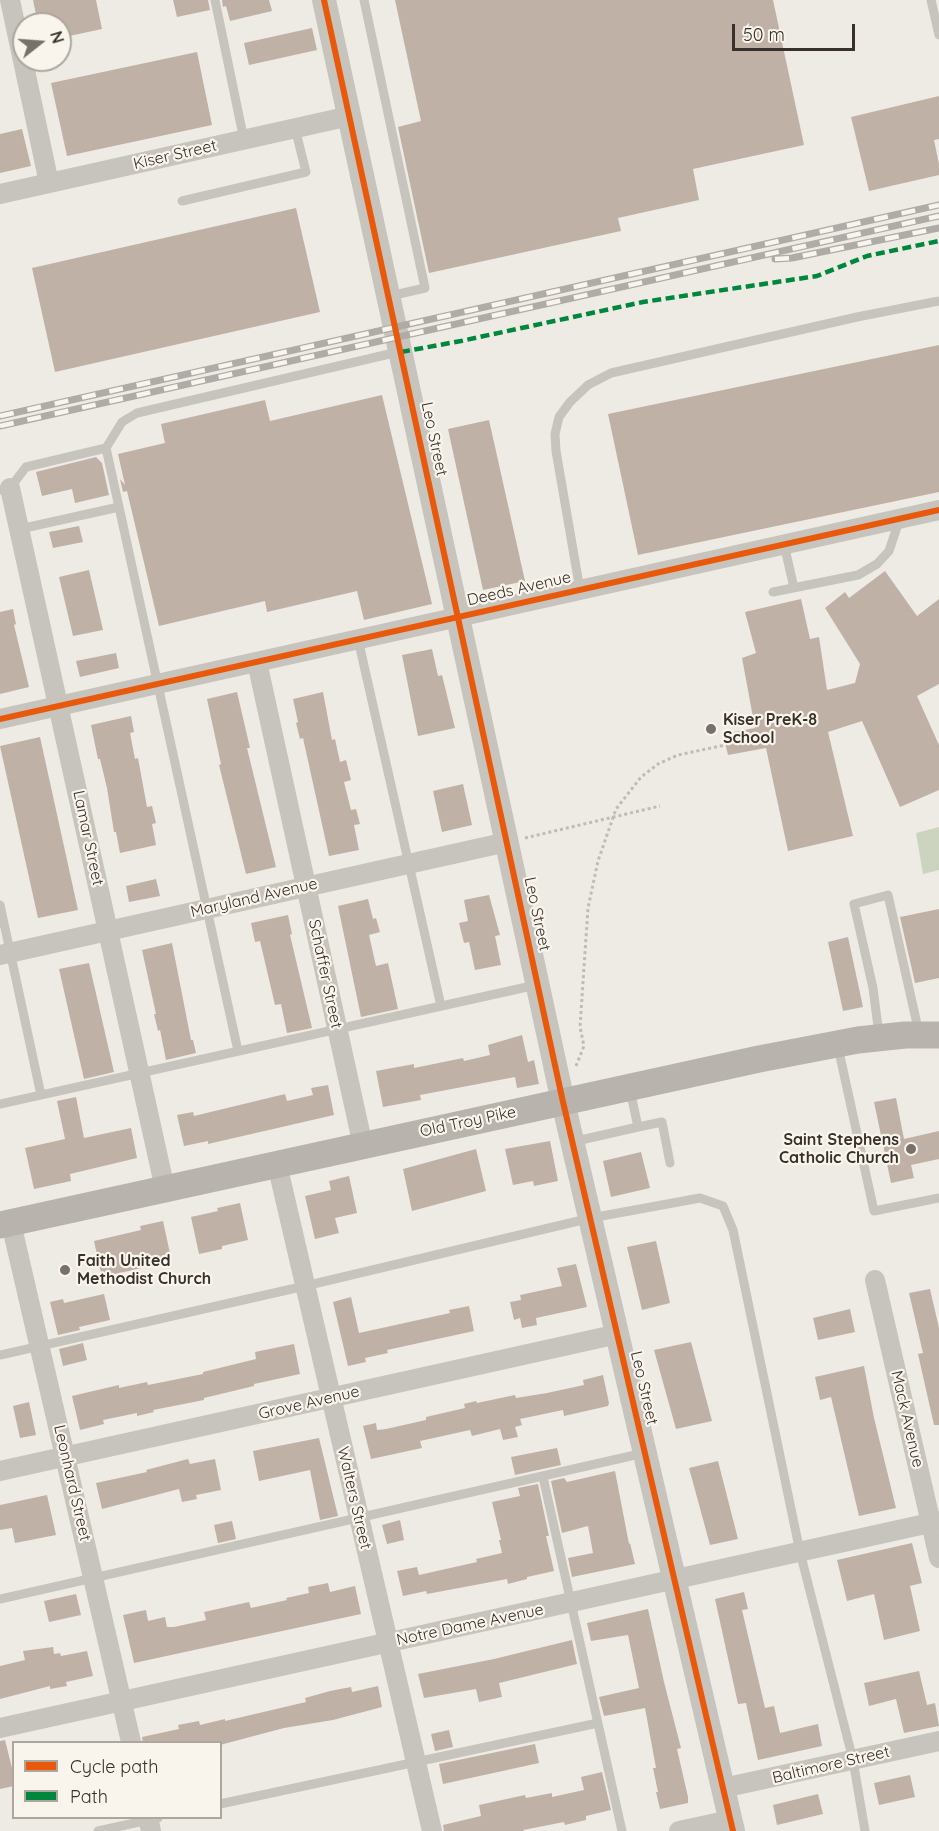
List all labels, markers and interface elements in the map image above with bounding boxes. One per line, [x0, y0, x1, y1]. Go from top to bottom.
north arrow [12, 12, 72, 72]
scale bar [735, 12, 858, 50]
text: 50 m [743, 23, 785, 46]
text: N [46, 29, 69, 46]
street label: Kiser Street [131, 136, 219, 174]
street label: Leo Street [417, 400, 451, 478]
street label: Deeds Avenue [465, 568, 573, 610]
place label: Kiser PreK-8 School [723, 710, 817, 748]
marker: Kiser PreK-8 School [704, 722, 718, 736]
street label: Lamar Street [69, 789, 107, 887]
street label: Maryland Avenue [189, 874, 319, 922]
street label: Leo Street [520, 875, 554, 953]
street label: Schaffer Street [304, 918, 346, 1030]
street label: Old Troy Pike [418, 1102, 518, 1142]
place label: Saint Stephens Catholic Church [779, 1130, 899, 1168]
marker: Saint Stephens Catholic Church [904, 1142, 918, 1156]
place label: Faith United Methodist Church [77, 1251, 211, 1289]
marker: Faith United Methodist Church [58, 1263, 72, 1277]
street label: Leo Street [626, 1349, 662, 1427]
street label: Mack Avenue [887, 1369, 927, 1469]
street label: Grove Avenue [257, 1382, 361, 1424]
street label: Leonhard Street [49, 1423, 95, 1543]
street label: Walters Street [333, 1445, 375, 1551]
street label: Notre Dame Avenue [395, 1600, 545, 1650]
legend [12, 1741, 222, 1819]
street label: Baltimore Street [770, 1742, 892, 1788]
text: Cycle path [70, 1755, 158, 1778]
text: Path [70, 1785, 108, 1808]

